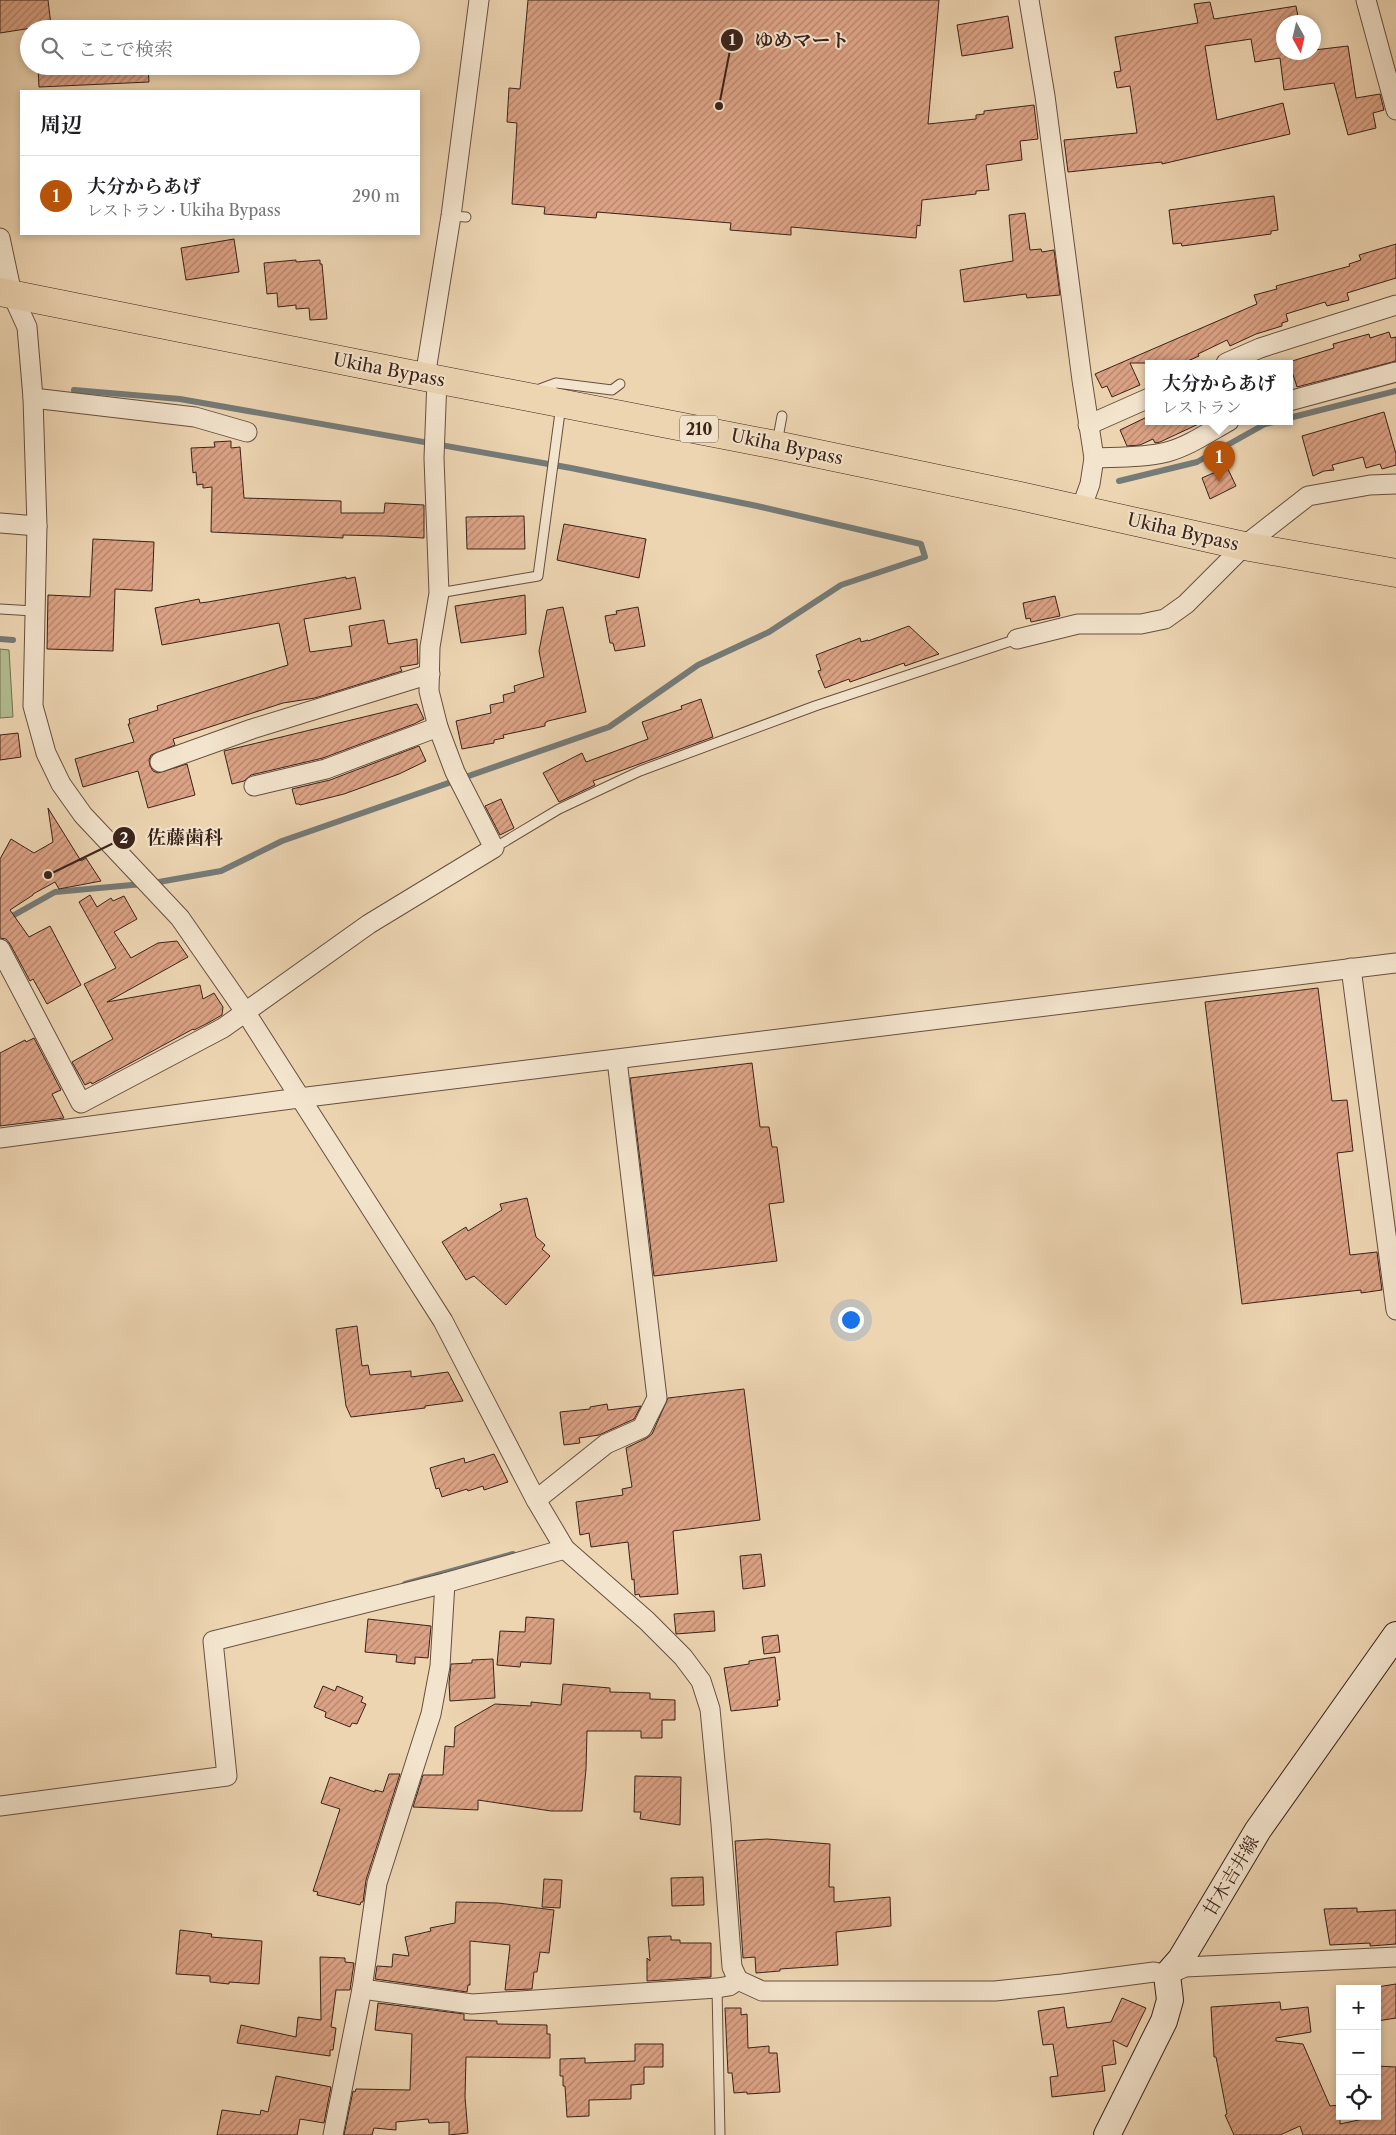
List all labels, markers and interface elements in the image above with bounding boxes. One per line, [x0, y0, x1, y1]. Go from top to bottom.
north arrow [1276, 15, 1321, 60]
search box [20, 20, 420, 75]
callout: ゆめマート [720, 23, 860, 57]
text: ゆめマート [754, 29, 850, 52]
text: 1 [729, 30, 736, 49]
icon: search [38, 34, 66, 62]
text: ここで検索 [78, 38, 173, 61]
text: 周辺 [40, 112, 82, 137]
text: 大分からあげ [87, 175, 201, 198]
text: 1 [52, 186, 60, 206]
text: 290 m [352, 186, 400, 206]
text: レストラン · Ukiha Bypass [87, 200, 281, 220]
street label: Ukiha Bypass [331, 348, 447, 392]
popup [1145, 360, 1293, 425]
text: 大分からあげ [1162, 372, 1276, 395]
text: レストラン [1162, 397, 1242, 417]
road number: 210 [680, 416, 718, 442]
street label: Ukiha Bypass [729, 424, 845, 470]
pin: 1 [1203, 441, 1235, 482]
street label: Ukiha Bypass [1125, 508, 1241, 556]
callout: 佐藤歯科 [112, 821, 233, 855]
text: 佐藤歯科 [147, 826, 223, 849]
text: 2 [120, 828, 129, 847]
your location [838, 1307, 864, 1333]
street label: 甘木吉井線 [1198, 1832, 1264, 1920]
map controls [1336, 1985, 1381, 2120]
button: + [1336, 1985, 1381, 2030]
button: − [1336, 2030, 1381, 2075]
button: locate [1336, 2075, 1381, 2120]

